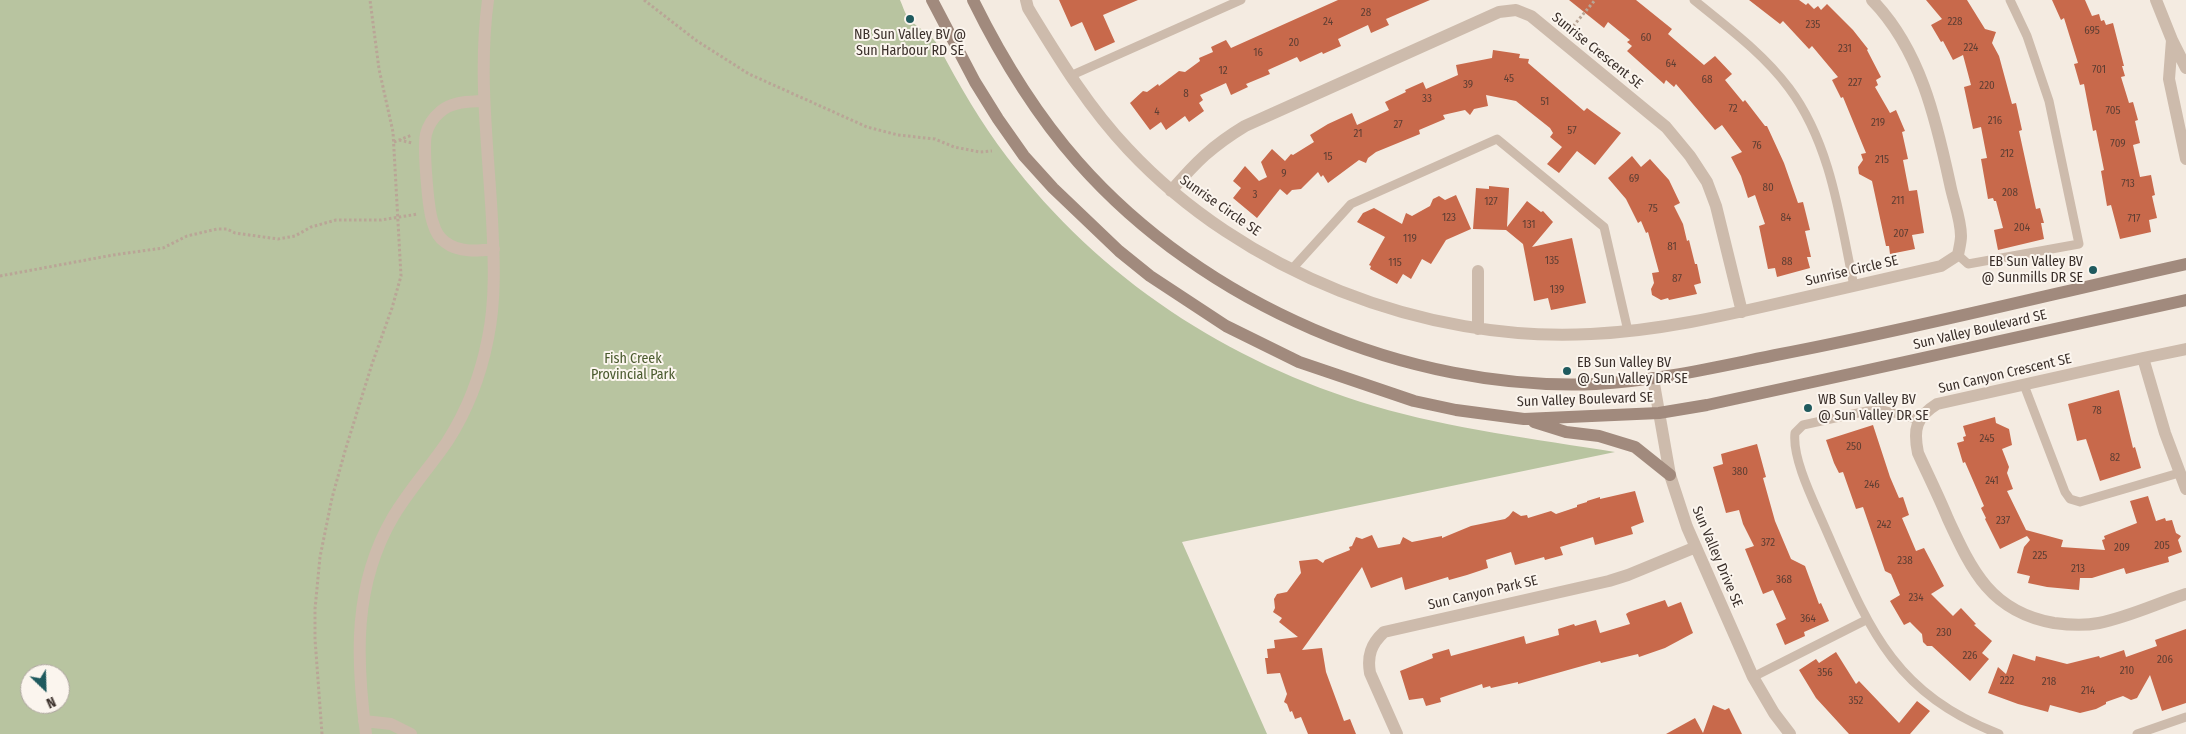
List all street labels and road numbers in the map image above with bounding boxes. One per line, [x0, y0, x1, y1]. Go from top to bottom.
street label: Sunrise Crescent SE [1548, 9, 1646, 93]
street label: Sunrise Circle SE [1176, 172, 1264, 240]
street label: Sunrise Circle SE [1804, 252, 1900, 290]
street label: Sun Valley Boulevard SE [1912, 306, 2048, 354]
street label: Sun Canyon Crescent SE [1937, 351, 2073, 397]
street label: Sun Valley Boulevard SE [1517, 389, 1653, 411]
street label: Sun Valley Drive SE [1688, 504, 1746, 610]
street label: Sun Canyon Park SE [1427, 572, 1539, 614]

